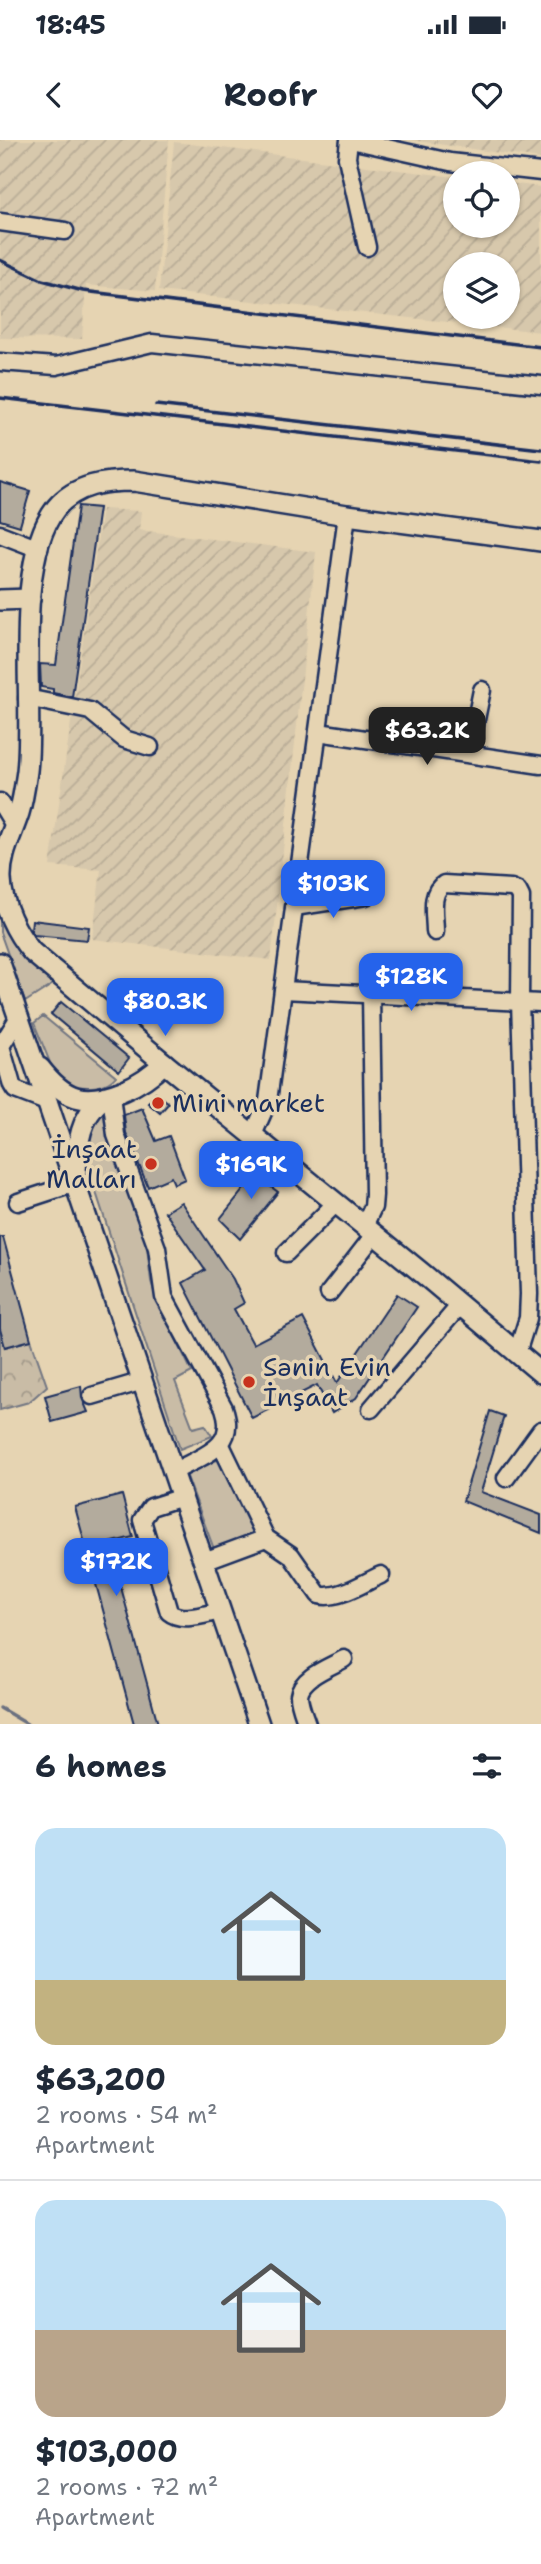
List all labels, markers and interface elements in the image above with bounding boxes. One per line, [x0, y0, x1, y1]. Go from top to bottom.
text: 18:45 [35, 7, 106, 42]
text: Roofr [223, 73, 318, 116]
icon: back [35, 76, 73, 114]
icon: heart [468, 76, 506, 114]
map controls [443, 161, 520, 329]
button: locate [443, 161, 520, 238]
button: layers [443, 252, 520, 329]
pin: $63.2K [370, 708, 484, 767]
text: $63.2K [385, 715, 469, 745]
pin: $103K [284, 860, 382, 920]
text: $103K [297, 868, 369, 898]
pin: $128K [362, 954, 460, 1013]
text: $128K [375, 961, 447, 991]
pin: $80.3K [108, 978, 222, 1038]
text: $80.3K [123, 986, 207, 1016]
place label: Mini market [172, 1085, 325, 1120]
marker: Mini market [150, 1095, 166, 1111]
place label: İnşaat Malları [46, 1131, 137, 1196]
pin: $169K [202, 1142, 300, 1201]
text: $169K [215, 1149, 287, 1179]
marker: İnşaat Malları [143, 1156, 159, 1172]
place label: Sənin Evin İnşaat [263, 1349, 391, 1414]
marker: Sənin Evin İnşaat [241, 1374, 257, 1390]
pin: $172K [67, 1538, 165, 1598]
text: $172K [80, 1546, 152, 1576]
text: 6 homes [35, 1746, 167, 1787]
icon: filters [468, 1747, 506, 1785]
icon: home [208, 1873, 334, 1999]
text: $63,200 [35, 2059, 166, 2100]
text: 2 rooms · 54 m² [35, 2100, 218, 2130]
text: Apartment [35, 2130, 155, 2160]
icon: home [208, 2245, 334, 2371]
text: $103,000 [35, 2431, 178, 2472]
text: 2 rooms · 72 m² [35, 2472, 218, 2502]
text: Apartment [35, 2502, 155, 2532]

